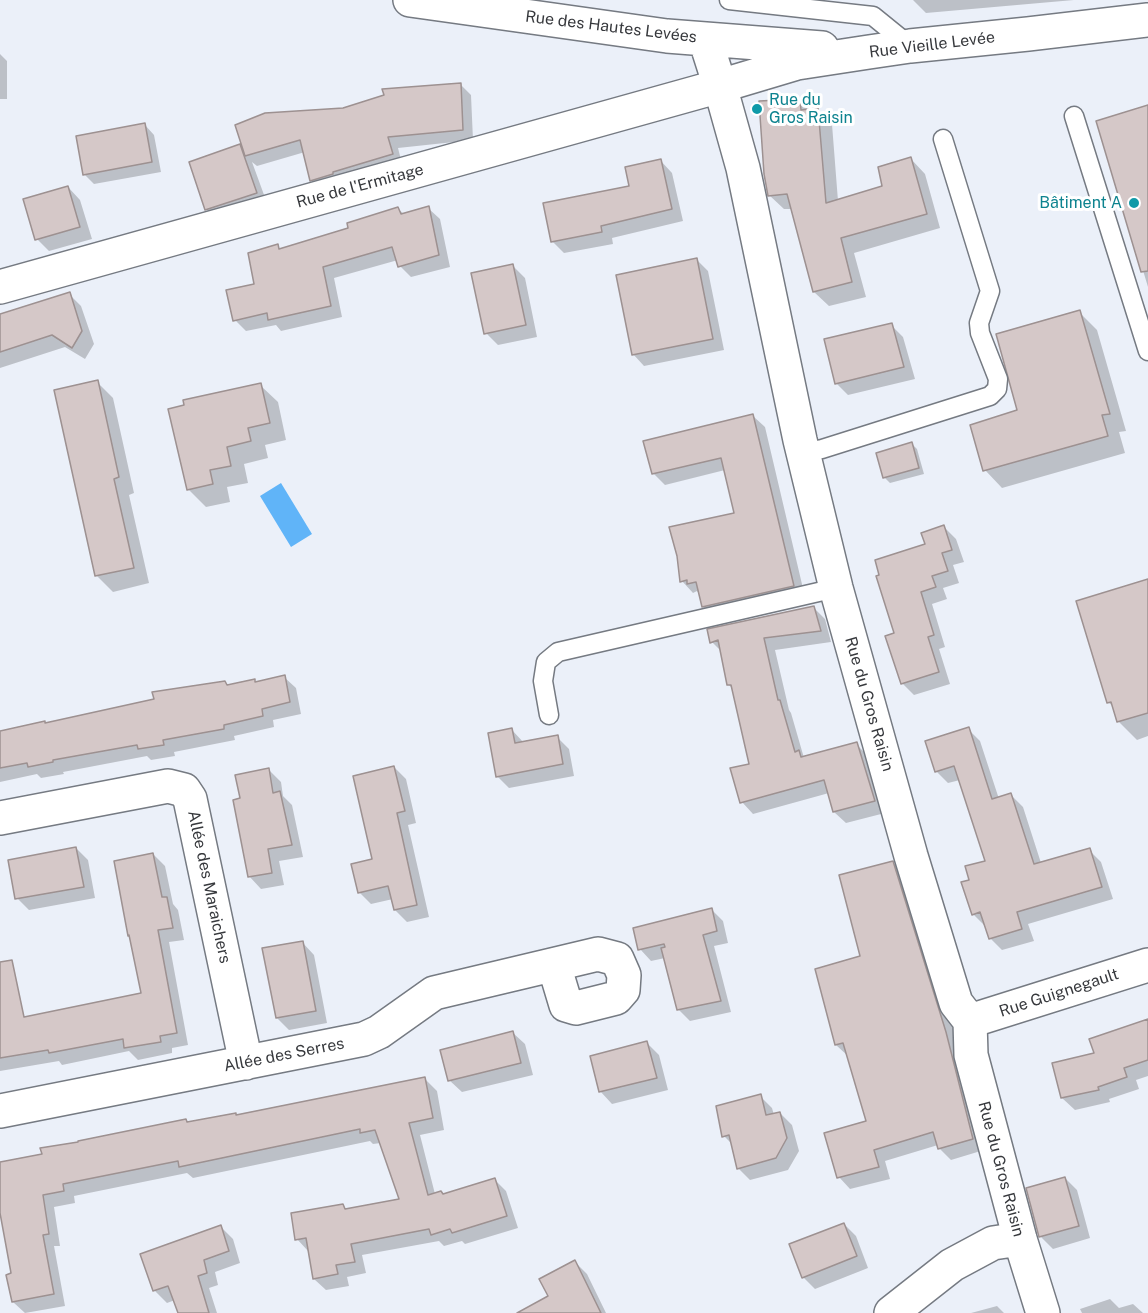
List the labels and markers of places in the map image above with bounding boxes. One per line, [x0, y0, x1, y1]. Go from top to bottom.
place label: Rue du Gros Raisin [769, 90, 853, 128]
marker: Rue du Gros Raisin [750, 102, 764, 116]
place label: Bâtiment A [1039, 193, 1122, 213]
marker: Bâtiment A [1127, 196, 1141, 210]

